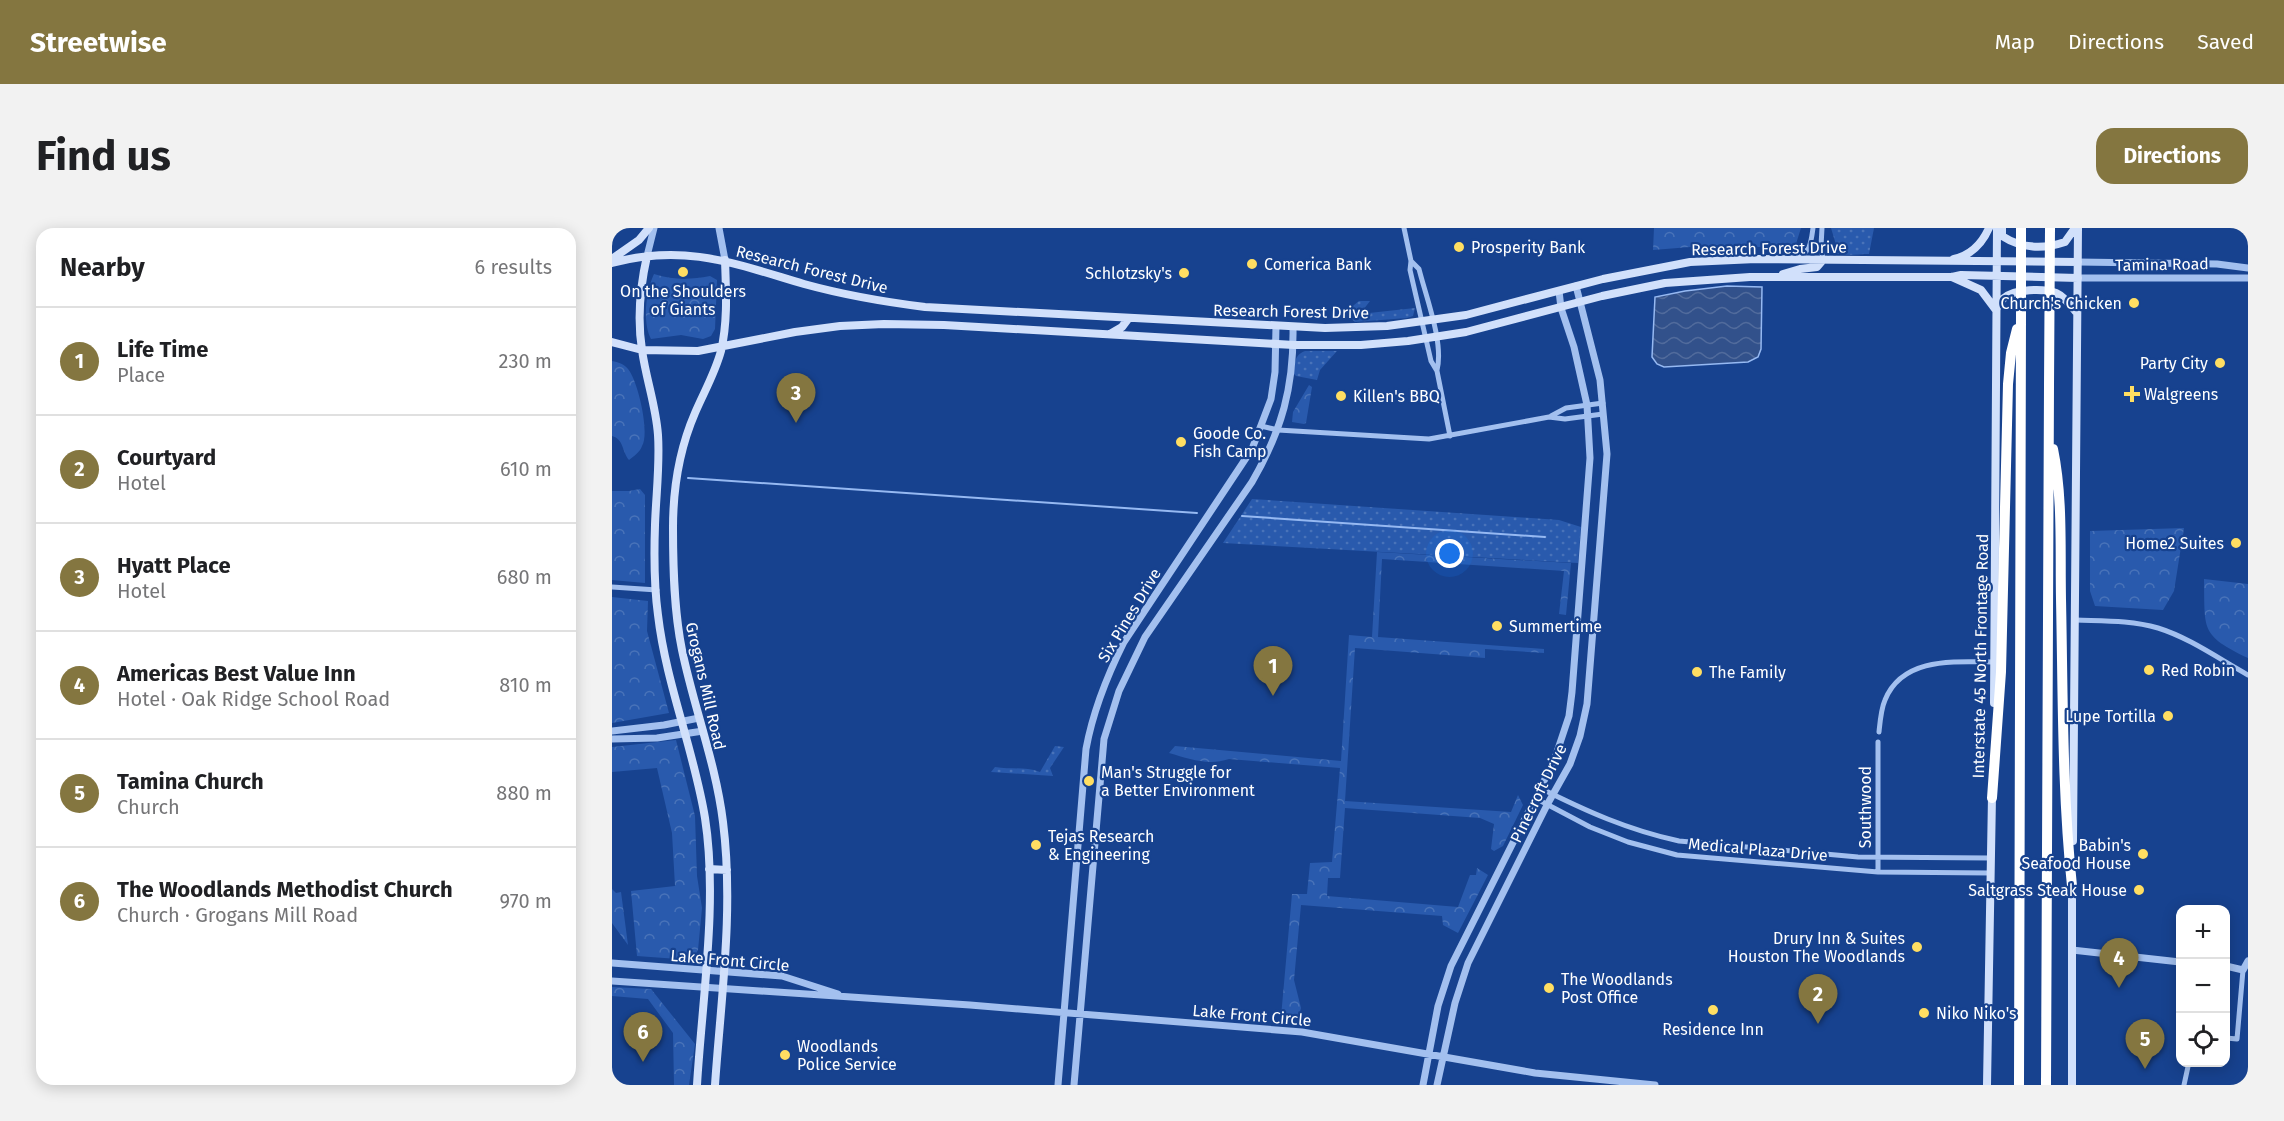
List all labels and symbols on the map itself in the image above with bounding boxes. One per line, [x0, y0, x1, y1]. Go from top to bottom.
place label: Prosperity Bank [1471, 238, 1586, 257]
street label: Research Forest Drive [1691, 238, 1847, 259]
marker: Prosperity Bank [1452, 240, 1466, 254]
street label: Research Forest Drive [734, 241, 890, 298]
street label: Tamina Road [2115, 254, 2209, 275]
place label: Comerica Bank [1264, 255, 1372, 274]
marker: Comerica Bank [1245, 257, 1259, 271]
place label: Schlotzsky's [1085, 264, 1172, 283]
marker: On the Shoulders of Giants [676, 265, 690, 279]
marker: Schlotzsky's [1177, 266, 1191, 280]
place label: On the Shoulders of Giants [620, 282, 746, 319]
place label: Church's Chicken [2000, 294, 2122, 313]
marker: Church's Chicken [2127, 296, 2141, 310]
street label: Research Forest Drive [1213, 301, 1369, 322]
place label: Party City [2140, 354, 2208, 373]
marker: Party City [2213, 356, 2227, 370]
pin: 3 [776, 374, 816, 423]
place label: Walgreens [2144, 385, 2218, 404]
place label: Killen's BBQ [1353, 387, 1440, 406]
marker: Walgreens [2125, 387, 2139, 401]
marker: Killen's BBQ [1334, 389, 1348, 403]
place label: Goode Co. Fish Camp [1193, 424, 1267, 461]
marker: Goode Co. Fish Camp [1174, 435, 1188, 449]
street label: Interstate 45 North Frontage Road [1969, 533, 1992, 779]
place label: Home2 Suites [2125, 534, 2224, 553]
marker: Home2 Suites [2229, 536, 2243, 550]
your location [1435, 539, 1464, 568]
street label: Six Pines Drive [1094, 565, 1165, 666]
place label: Summertime [1509, 617, 1602, 636]
marker: Summertime [1490, 619, 1504, 633]
street label: Grogans Mill Road [682, 620, 729, 752]
pin: 1 [1254, 646, 1292, 696]
place label: Red Robin [2161, 661, 2235, 680]
place label: The Family [1709, 663, 1786, 682]
marker: Red Robin [2142, 663, 2156, 677]
marker: The Family [1690, 665, 1704, 679]
place label: Lupe Tortilla [2065, 707, 2156, 726]
marker: Lupe Tortilla [2161, 709, 2175, 723]
street label: Pinecroft Drive [1506, 741, 1571, 846]
place label: Man's Struggle for a Better Environment [1101, 763, 1255, 800]
street label: Southwood [1856, 766, 1875, 848]
marker: Man's Struggle for a Better Environment [1082, 774, 1096, 788]
place label: Tejas Research & Engineering [1048, 827, 1154, 864]
street label: Medical Plaza Drive [1687, 834, 1828, 865]
place label: Babin's Seafood House [2022, 836, 2131, 873]
marker: Tejas Research & Engineering [1029, 838, 1043, 852]
marker: Babin's Seafood House [2136, 847, 2150, 861]
place label: Saltgrass Steak House [1968, 881, 2127, 900]
marker: Saltgrass Steak House [2132, 883, 2146, 897]
place label: Drury Inn & Suites Houston The Woodlands [1728, 929, 1905, 966]
pin: 4 [2100, 938, 2138, 988]
marker: Drury Inn & Suites Houston The Woodlands [1910, 940, 1924, 954]
street label: Lake Front Circle [670, 946, 790, 975]
place label: The Woodlands Post Office [1561, 970, 1673, 1007]
pin: 2 [1798, 974, 1838, 1024]
marker: The Woodlands Post Office [1542, 981, 1556, 995]
street label: Lake Front Circle [1192, 1001, 1312, 1030]
marker: Residence Inn [1706, 1003, 1720, 1017]
place label: Niko Niko's [1936, 1004, 2017, 1023]
marker: Niko Niko's [1917, 1006, 1931, 1020]
pin: 6 [624, 1012, 663, 1062]
place label: Residence Inn [1662, 1020, 1764, 1039]
pin: 5 [2126, 1020, 2164, 1069]
place label: Woodlands Police Service [797, 1037, 897, 1074]
marker: Woodlands Police Service [778, 1048, 792, 1062]

